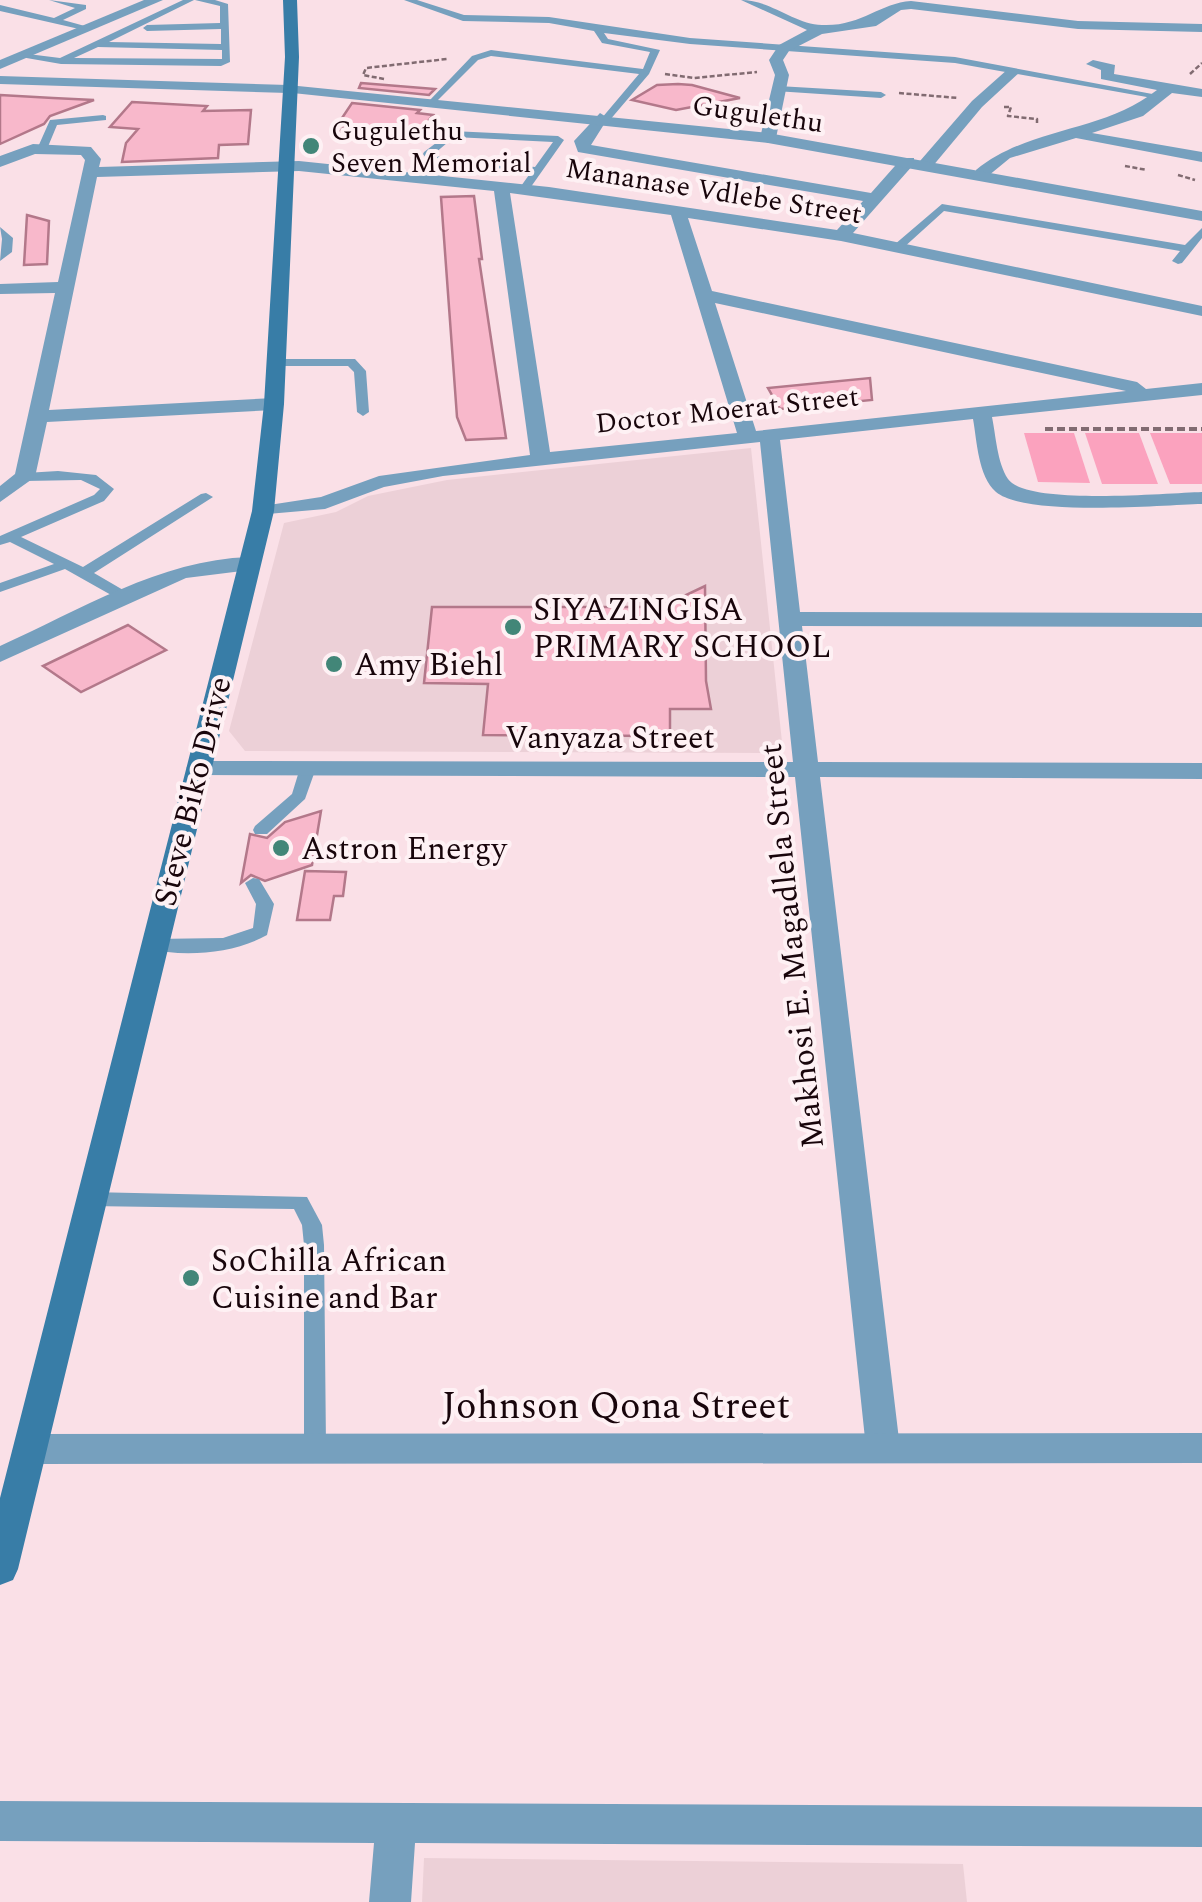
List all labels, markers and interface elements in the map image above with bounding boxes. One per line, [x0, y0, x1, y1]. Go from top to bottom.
street label: Gugulethu [689, 84, 826, 145]
place label: Gugulethu Seven Memorial [331, 110, 532, 185]
marker: Gugulethu Seven Memorial [300, 135, 322, 157]
street label: Mananase Vdlebe Street [562, 147, 865, 236]
street label: Doctor Moerat Street [593, 375, 861, 446]
place label: SIYAZINGISA PRIMARY SCHOOL [533, 586, 831, 672]
marker: SIYAZINGISA PRIMARY SCHOOL [502, 616, 524, 638]
place label: Amy Biehl [354, 641, 503, 690]
marker: Amy Biehl [323, 653, 345, 675]
street label: Steve Biko Drive [141, 671, 246, 911]
street label: Vanyaza Street [505, 714, 715, 763]
street label: Makhosi E. Magadlela Street [747, 741, 838, 1151]
place label: Astron Energy [301, 825, 509, 874]
marker: Astron Energy [270, 837, 292, 859]
place label: SoChilla African Cuisine and Bar [211, 1237, 447, 1323]
marker: SoChilla African Cuisine and Bar [180, 1267, 202, 1289]
street label: Johnson Qona Street [442, 1378, 790, 1436]

